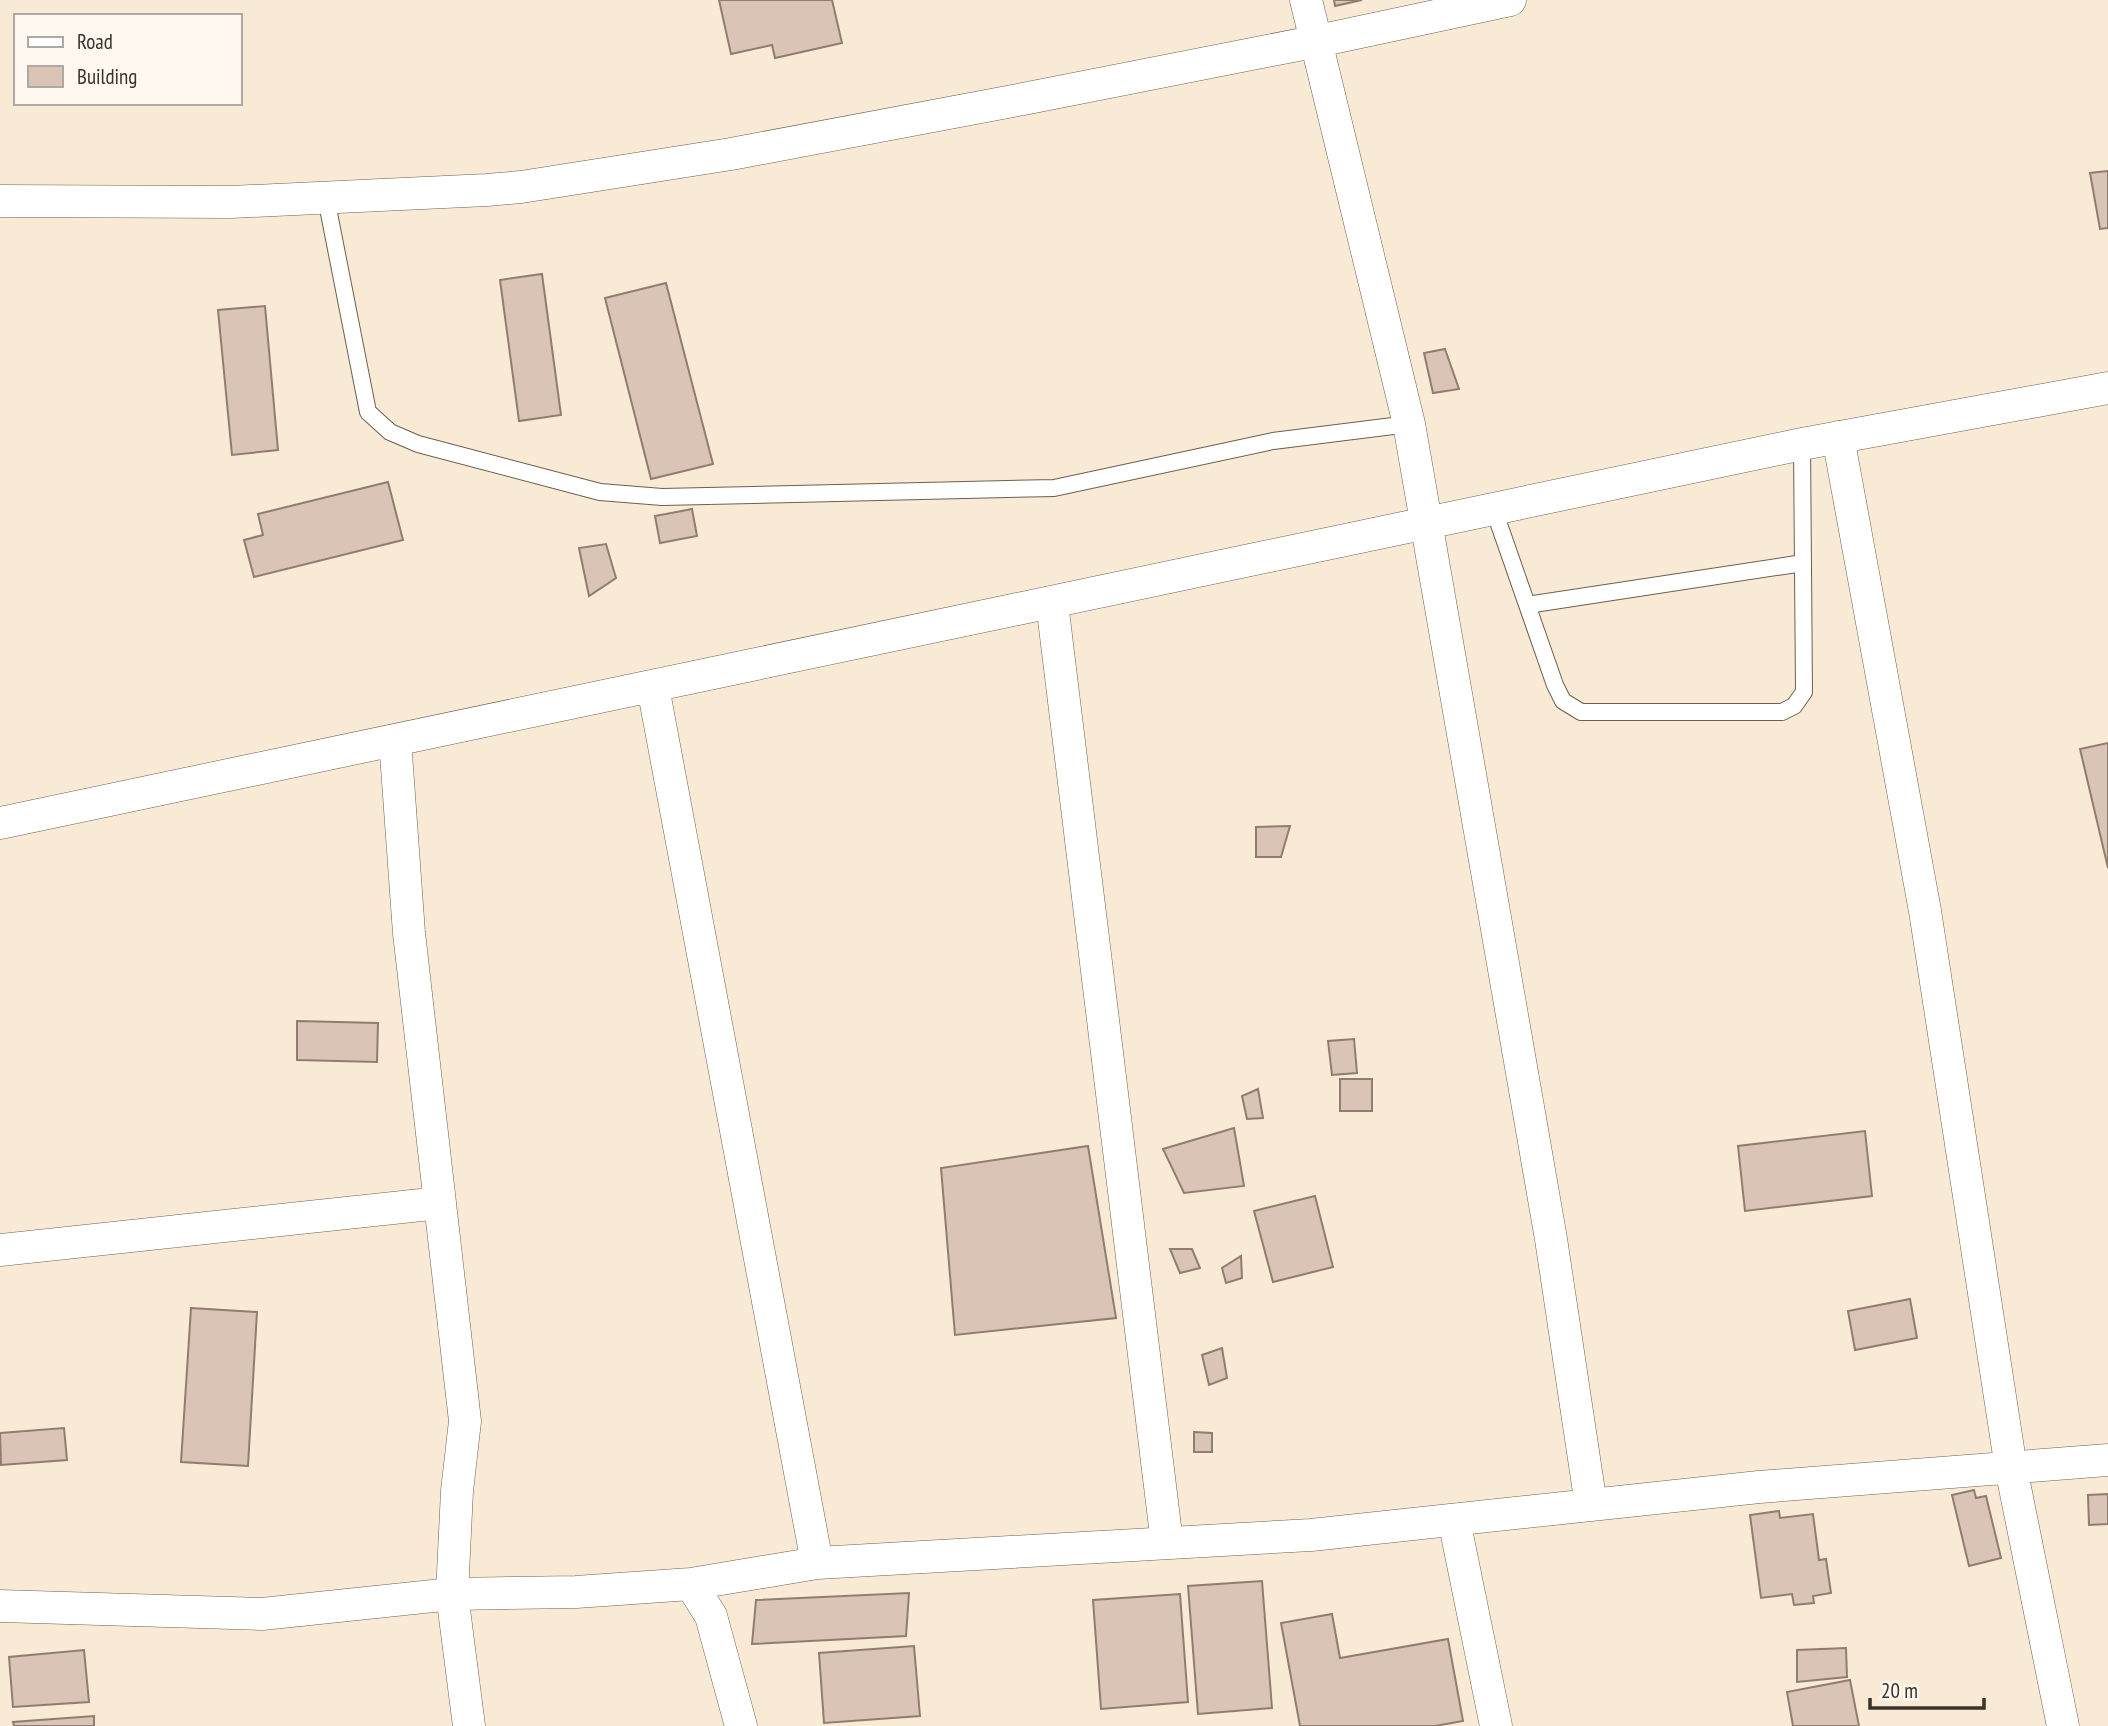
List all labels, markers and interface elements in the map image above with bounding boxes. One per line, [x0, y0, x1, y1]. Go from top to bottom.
legend [14, 14, 242, 105]
text: Road [77, 28, 113, 55]
text: Building [77, 63, 137, 90]
scale bar [1870, 1666, 1984, 1710]
text: 20 m [1881, 1677, 1918, 1704]

